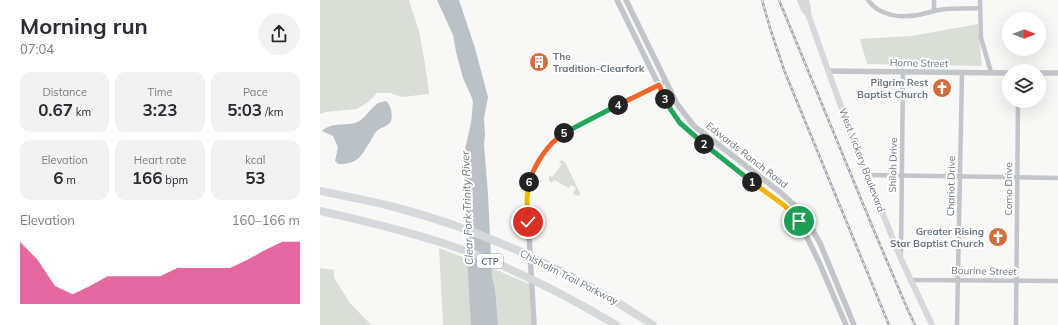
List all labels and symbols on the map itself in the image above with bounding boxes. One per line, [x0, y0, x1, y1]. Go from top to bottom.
north arrow [1002, 12, 1046, 56]
place label: The Tradition-Clearfork [553, 50, 645, 75]
building icon: The Tradition-Clearfork [528, 51, 550, 73]
street label: Horne Street [890, 56, 949, 70]
place label: Pilgrim Rest Baptist Church [857, 76, 928, 101]
church icon: Pilgrim Rest Baptist Church [931, 77, 953, 99]
pin: 3 [655, 89, 675, 109]
pin: 4 [608, 95, 628, 115]
street label: West Vickery Boulevard [836, 106, 888, 214]
street label: Edwards Ranch Road [703, 119, 791, 191]
pin: 5 [554, 123, 574, 143]
pin: 2 [694, 134, 714, 154]
street label: Shiloh Drive [886, 137, 900, 193]
water label: Clear Fork Trinity River [458, 150, 476, 265]
street label: Chariot Drive [944, 156, 958, 216]
street label: Como Drive [1002, 162, 1015, 216]
pin: 6 [519, 172, 539, 192]
pin: 1 [742, 172, 762, 192]
pin [782, 204, 816, 238]
pin [511, 205, 545, 239]
place label: Greater Rising Star Baptist Church [890, 225, 984, 250]
church icon: Greater Rising Star Baptist Church [987, 226, 1009, 248]
street label: Chisholm Trail Parkway [518, 247, 621, 308]
road number: CTP [477, 254, 503, 268]
street label: Bourine Street [951, 264, 1018, 278]

